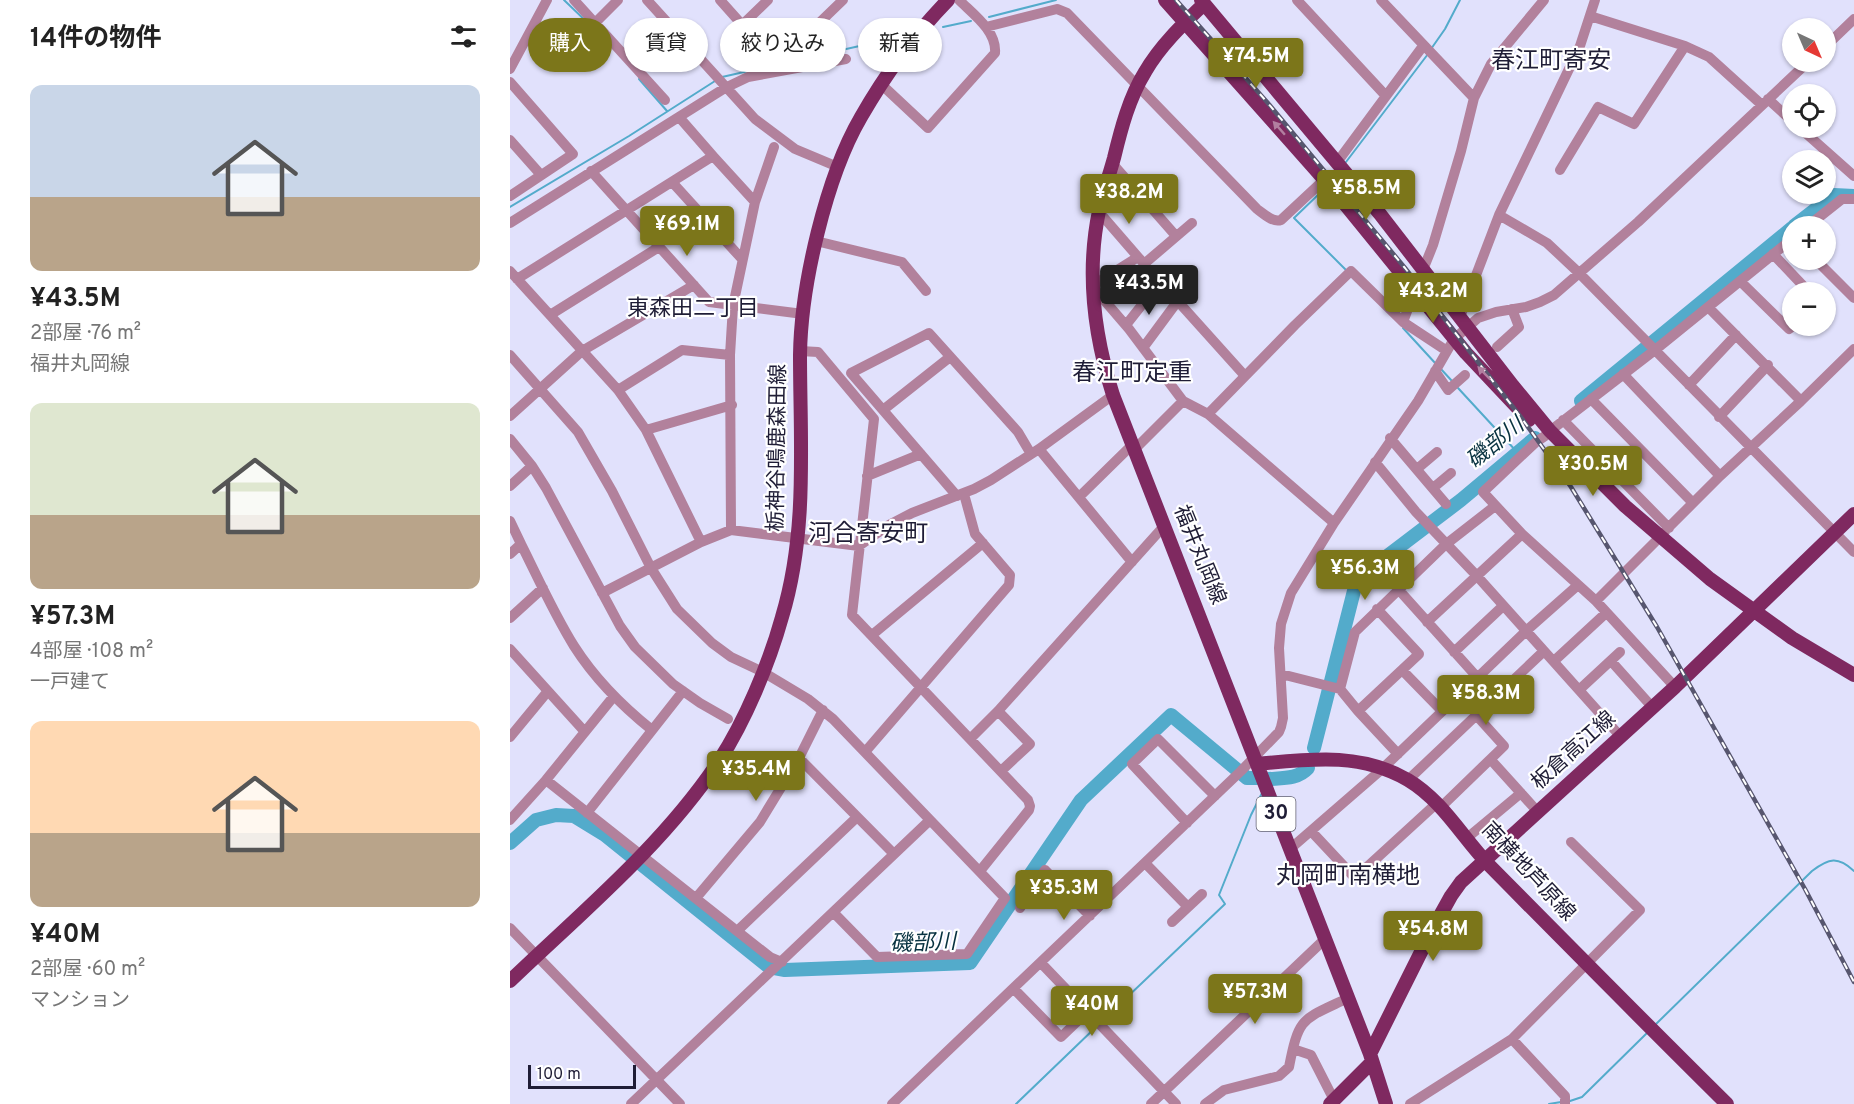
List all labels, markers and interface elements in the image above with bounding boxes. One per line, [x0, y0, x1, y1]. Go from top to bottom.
chip: 購入 [528, 18, 612, 72]
chip: 賃貸 [624, 18, 708, 72]
chip: 絞り込み [720, 18, 846, 72]
chip: 新着 [858, 18, 942, 72]
north arrow [1782, 18, 1836, 72]
map controls [1782, 18, 1836, 336]
icon: filters [447, 20, 480, 53]
text: 14件の物件 [30, 23, 161, 56]
pin: ¥74.5M [1207, 38, 1305, 89]
text: ¥74.5M [1222, 44, 1290, 70]
district label: 春江町寄安 [1491, 47, 1611, 77]
button: locate [1782, 84, 1836, 138]
one-way arrow [1273, 120, 1286, 136]
icon: home [201, 124, 309, 232]
button: layers [1782, 150, 1836, 204]
pin: ¥58.5M [1317, 170, 1415, 221]
pin: ¥38.2M [1080, 174, 1178, 225]
text: ¥58.5M [1331, 176, 1401, 202]
text: ¥38.2M [1094, 180, 1164, 206]
pin: ¥69.1M [638, 206, 736, 257]
text: ¥69.1M [654, 212, 720, 238]
button: + [1782, 216, 1836, 270]
pin: ¥43.5M [1100, 265, 1198, 316]
text: ¥43.5M [1114, 271, 1184, 297]
pin: ¥43.2M [1384, 273, 1482, 324]
text: ¥43.2M [1398, 279, 1468, 305]
button: − [1782, 282, 1836, 336]
text: ¥43.5M [30, 283, 121, 316]
district label: 東森田二丁目 [627, 296, 759, 323]
text: 2部屋 · 76 m² [30, 321, 141, 347]
text: 福井丸岡線 [30, 352, 130, 378]
district label: 春江町定重 [1072, 359, 1192, 389]
street label: 栃神谷鳴鹿森田線 [763, 364, 793, 532]
one-way arrow [1477, 366, 1491, 381]
water label: 磯部川 [1462, 411, 1532, 475]
icon: home [201, 442, 309, 550]
pin: ¥30.5M [1544, 446, 1642, 497]
text: ¥30.5M [1558, 452, 1628, 478]
street label: 福井丸岡線 [1167, 501, 1231, 609]
district label: 河合寄安町 [808, 520, 928, 550]
pin: ¥56.3M [1316, 550, 1414, 601]
text: ¥56.3M [1330, 556, 1400, 582]
text: ¥57.3M [30, 601, 115, 634]
text: 4部屋 · 108 m² [30, 639, 153, 665]
text: 一戸建て [30, 670, 110, 696]
pin: ¥58.3M [1437, 675, 1535, 726]
text: ¥58.3M [1451, 681, 1521, 707]
street label: 板倉高江線 [1526, 706, 1622, 796]
pin: ¥35.4M [707, 751, 805, 802]
text: ¥35.4M [721, 757, 791, 783]
icon: home [201, 760, 309, 868]
road number: 30 [1256, 797, 1296, 831]
street label: 南横地芦原線 [1475, 817, 1581, 927]
district label: 丸岡町南横地 [1276, 862, 1420, 892]
pin: ¥35.3M [1015, 870, 1113, 921]
text: ¥35.3M [1029, 876, 1099, 902]
pin: ¥54.8M [1384, 911, 1482, 962]
text: ¥54.8M [1397, 917, 1469, 943]
text: ¥40M [30, 919, 101, 952]
water label: 磯部川 [890, 929, 958, 959]
text: 2部屋 · 60 m² [30, 957, 145, 983]
pin: ¥57.3M [1206, 974, 1304, 1025]
text: ¥57.3M [1222, 980, 1288, 1006]
pin: ¥40M [1056, 986, 1128, 1037]
text: マンション [30, 988, 130, 1014]
text: ¥40M [1065, 992, 1119, 1018]
scale bar [528, 1062, 636, 1090]
text: 100 m [537, 1065, 581, 1085]

